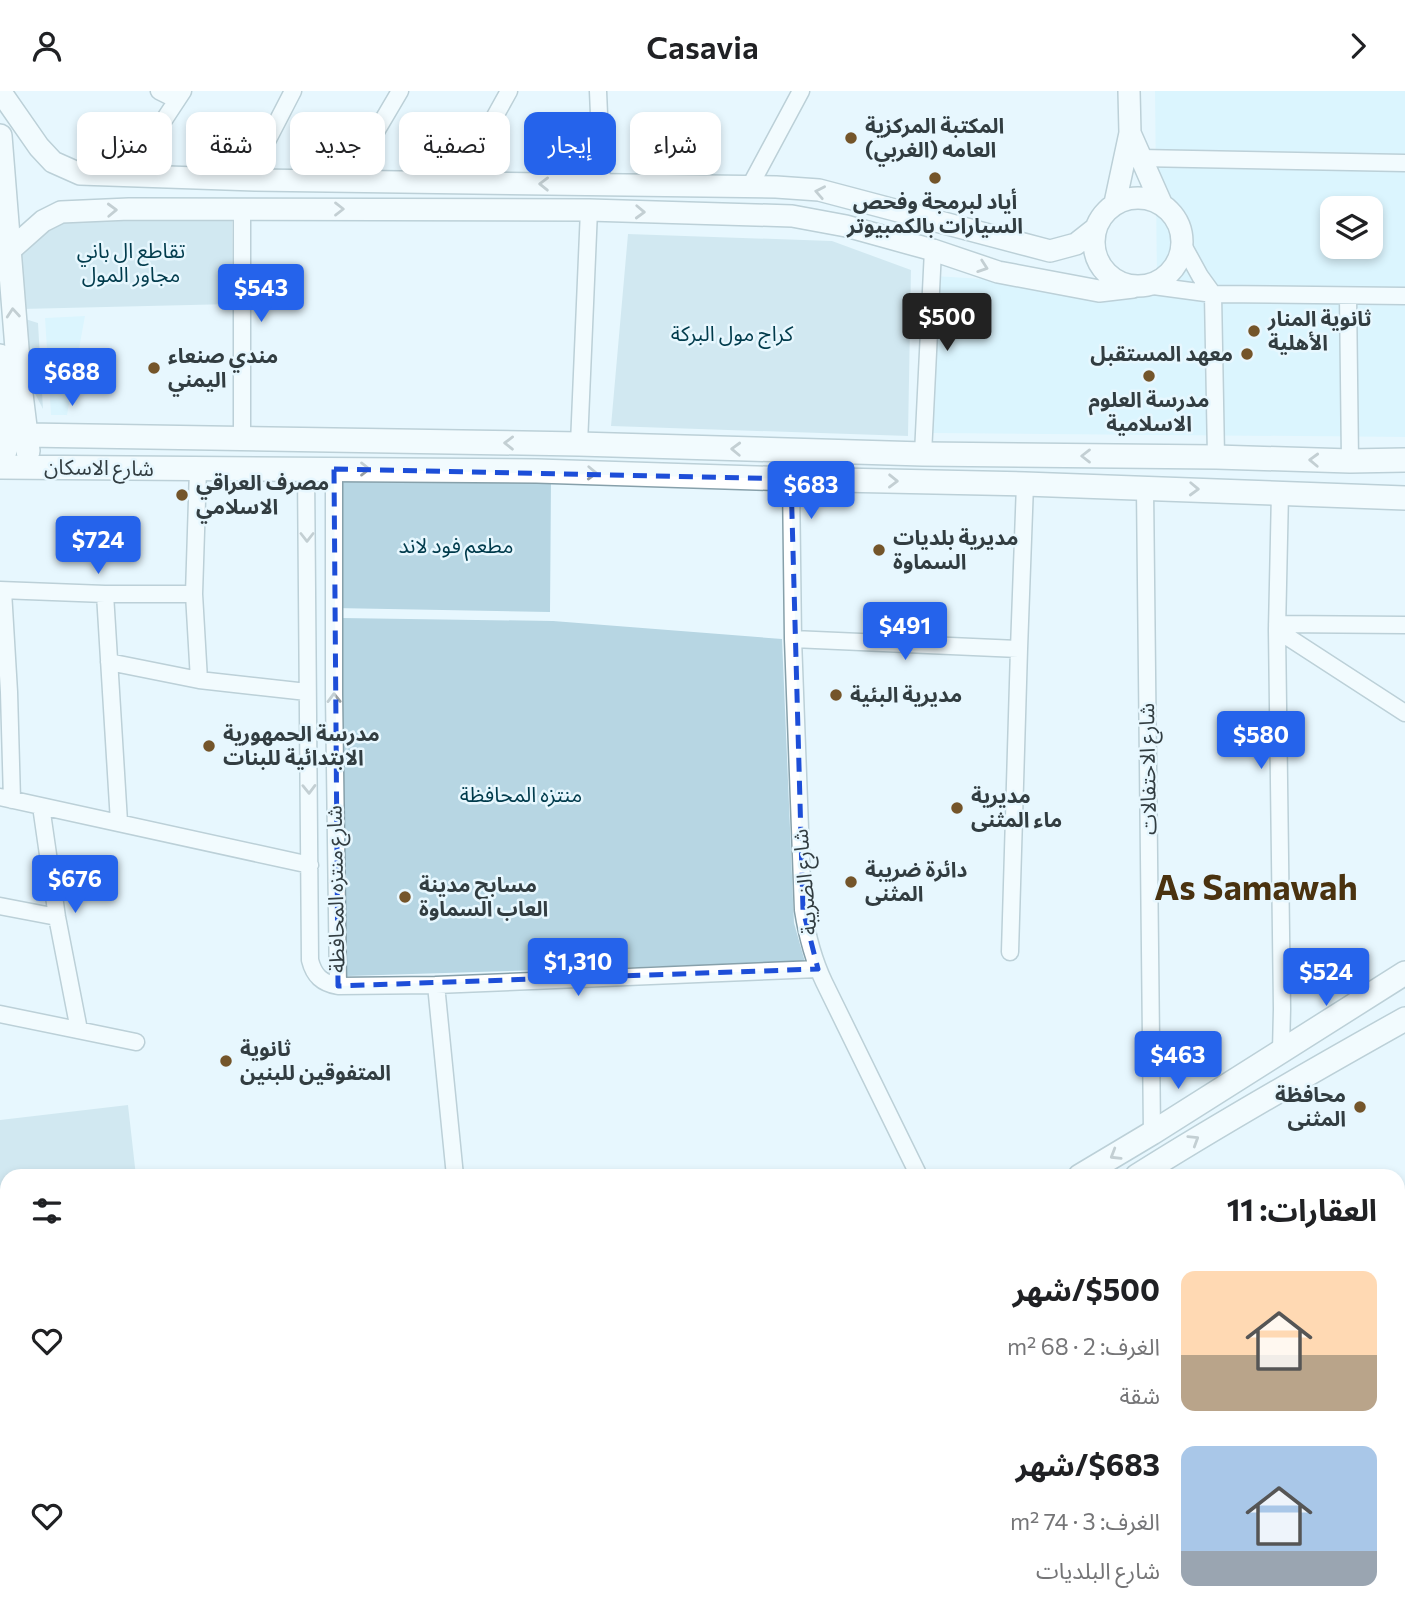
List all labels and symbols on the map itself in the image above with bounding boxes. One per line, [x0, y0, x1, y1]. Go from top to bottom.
place label: المكتبة المركزية العامه (الغربي) [865, 112, 1004, 167]
marker: المكتبة المركزية العامه (الغربي) [843, 130, 859, 146]
marker: أياد لبرمجة وفحص السيارات بالكمبيوتر [927, 170, 943, 186]
one-way arrow [538, 176, 549, 192]
one-way arrow [814, 185, 826, 200]
place label: أياد لبرمجة وفحص السيارات بالكمبيوتر [846, 188, 1023, 238]
one-way arrow [334, 201, 345, 217]
one-way arrow [106, 202, 117, 217]
one-way arrow [635, 204, 646, 219]
park label: تقاطع ال باني مجاور المول [77, 237, 185, 287]
one-way arrow [976, 259, 988, 273]
pin: $543 [220, 265, 302, 324]
pin: $500 [906, 293, 988, 353]
place label: ثانوية المنار الأهلية [1267, 305, 1372, 355]
one-way arrow [6, 308, 21, 319]
park label: كراج مول البركة [671, 320, 794, 349]
marker: ثانوية المنار الأهلية [1246, 323, 1262, 339]
place label: معهد المستقبل [1090, 340, 1233, 366]
place label: مندي صنعاء اليمني [168, 342, 278, 397]
marker: معهد المستقبل [1239, 346, 1255, 362]
pin: $688 [31, 349, 113, 408]
marker: مندي صنعاء اليمني [146, 360, 162, 376]
marker: مدرسة العلوم الاسلامية [1141, 368, 1157, 384]
place label: مدرسة العلوم الاسلامية [1088, 386, 1210, 436]
one-way arrow [503, 435, 514, 451]
one-way arrow [730, 441, 741, 457]
one-way arrow [1080, 448, 1091, 464]
one-way arrow [1308, 452, 1318, 468]
street label: شارع الاسكان [44, 453, 154, 484]
one-way arrow [360, 461, 370, 477]
pin: $683 [770, 461, 852, 521]
one-way arrow [587, 465, 598, 480]
place label: مصرف العراقي الاسلامي [196, 469, 329, 524]
one-way arrow [888, 474, 899, 489]
one-way arrow [1189, 482, 1200, 497]
marker: مصرف العراقي الاسلامي [174, 487, 190, 503]
pin: $724 [57, 517, 139, 576]
place label: مديرية بلديات السماوة [893, 524, 1018, 574]
one-way arrow [299, 532, 315, 543]
park label: مطعم فود لاند [398, 532, 514, 561]
marker: مديرية بلديات السماوة [871, 542, 887, 558]
pin: $491 [864, 603, 946, 662]
place label: مديرية البئية [850, 681, 962, 707]
marker: مديرية البئية [828, 687, 844, 703]
one-way arrow [326, 692, 342, 702]
street label: شارع الاحتفالات [1133, 703, 1164, 835]
pin: $580 [1220, 711, 1302, 771]
place label: مدرسة الحمهورية الابتدائية للبنات [223, 720, 380, 770]
marker: مدرسة الحمهورية الابتدائية للبنات [201, 738, 217, 754]
park label: منتزه المحافظة [460, 781, 582, 807]
place label: مديرية ماء المثنى [971, 782, 1062, 832]
one-way arrow [301, 784, 316, 795]
marker: مديرية ماء المثنى [949, 800, 965, 816]
street label: شارع منتزه المحافظة [321, 805, 352, 973]
street label: شارع الضريبة [786, 828, 825, 936]
pin: $676 [34, 855, 116, 915]
place label: دائرة ضريبة المثنى [865, 856, 967, 906]
district label: As Samawah [1154, 864, 1358, 907]
place label: مسابح مدينة العاب السماوة [419, 871, 548, 921]
marker: دائرة ضريبة المثنى [843, 874, 859, 890]
marker: مسابح مدينة العاب السماوة [397, 889, 413, 905]
pin: $1,310 [521, 939, 635, 998]
pin: $524 [1285, 949, 1367, 1008]
pin: $463 [1137, 1031, 1219, 1091]
place label: ثانوية المتفوقين للبنين [240, 1035, 391, 1085]
marker: ثانوية المتفوقين للبنين [218, 1053, 234, 1069]
place label: محافظة المثنى [1275, 1081, 1346, 1131]
marker: محافظة المثنى [1352, 1099, 1368, 1115]
one-way arrow [1187, 1135, 1200, 1148]
one-way arrow [1109, 1147, 1122, 1160]

